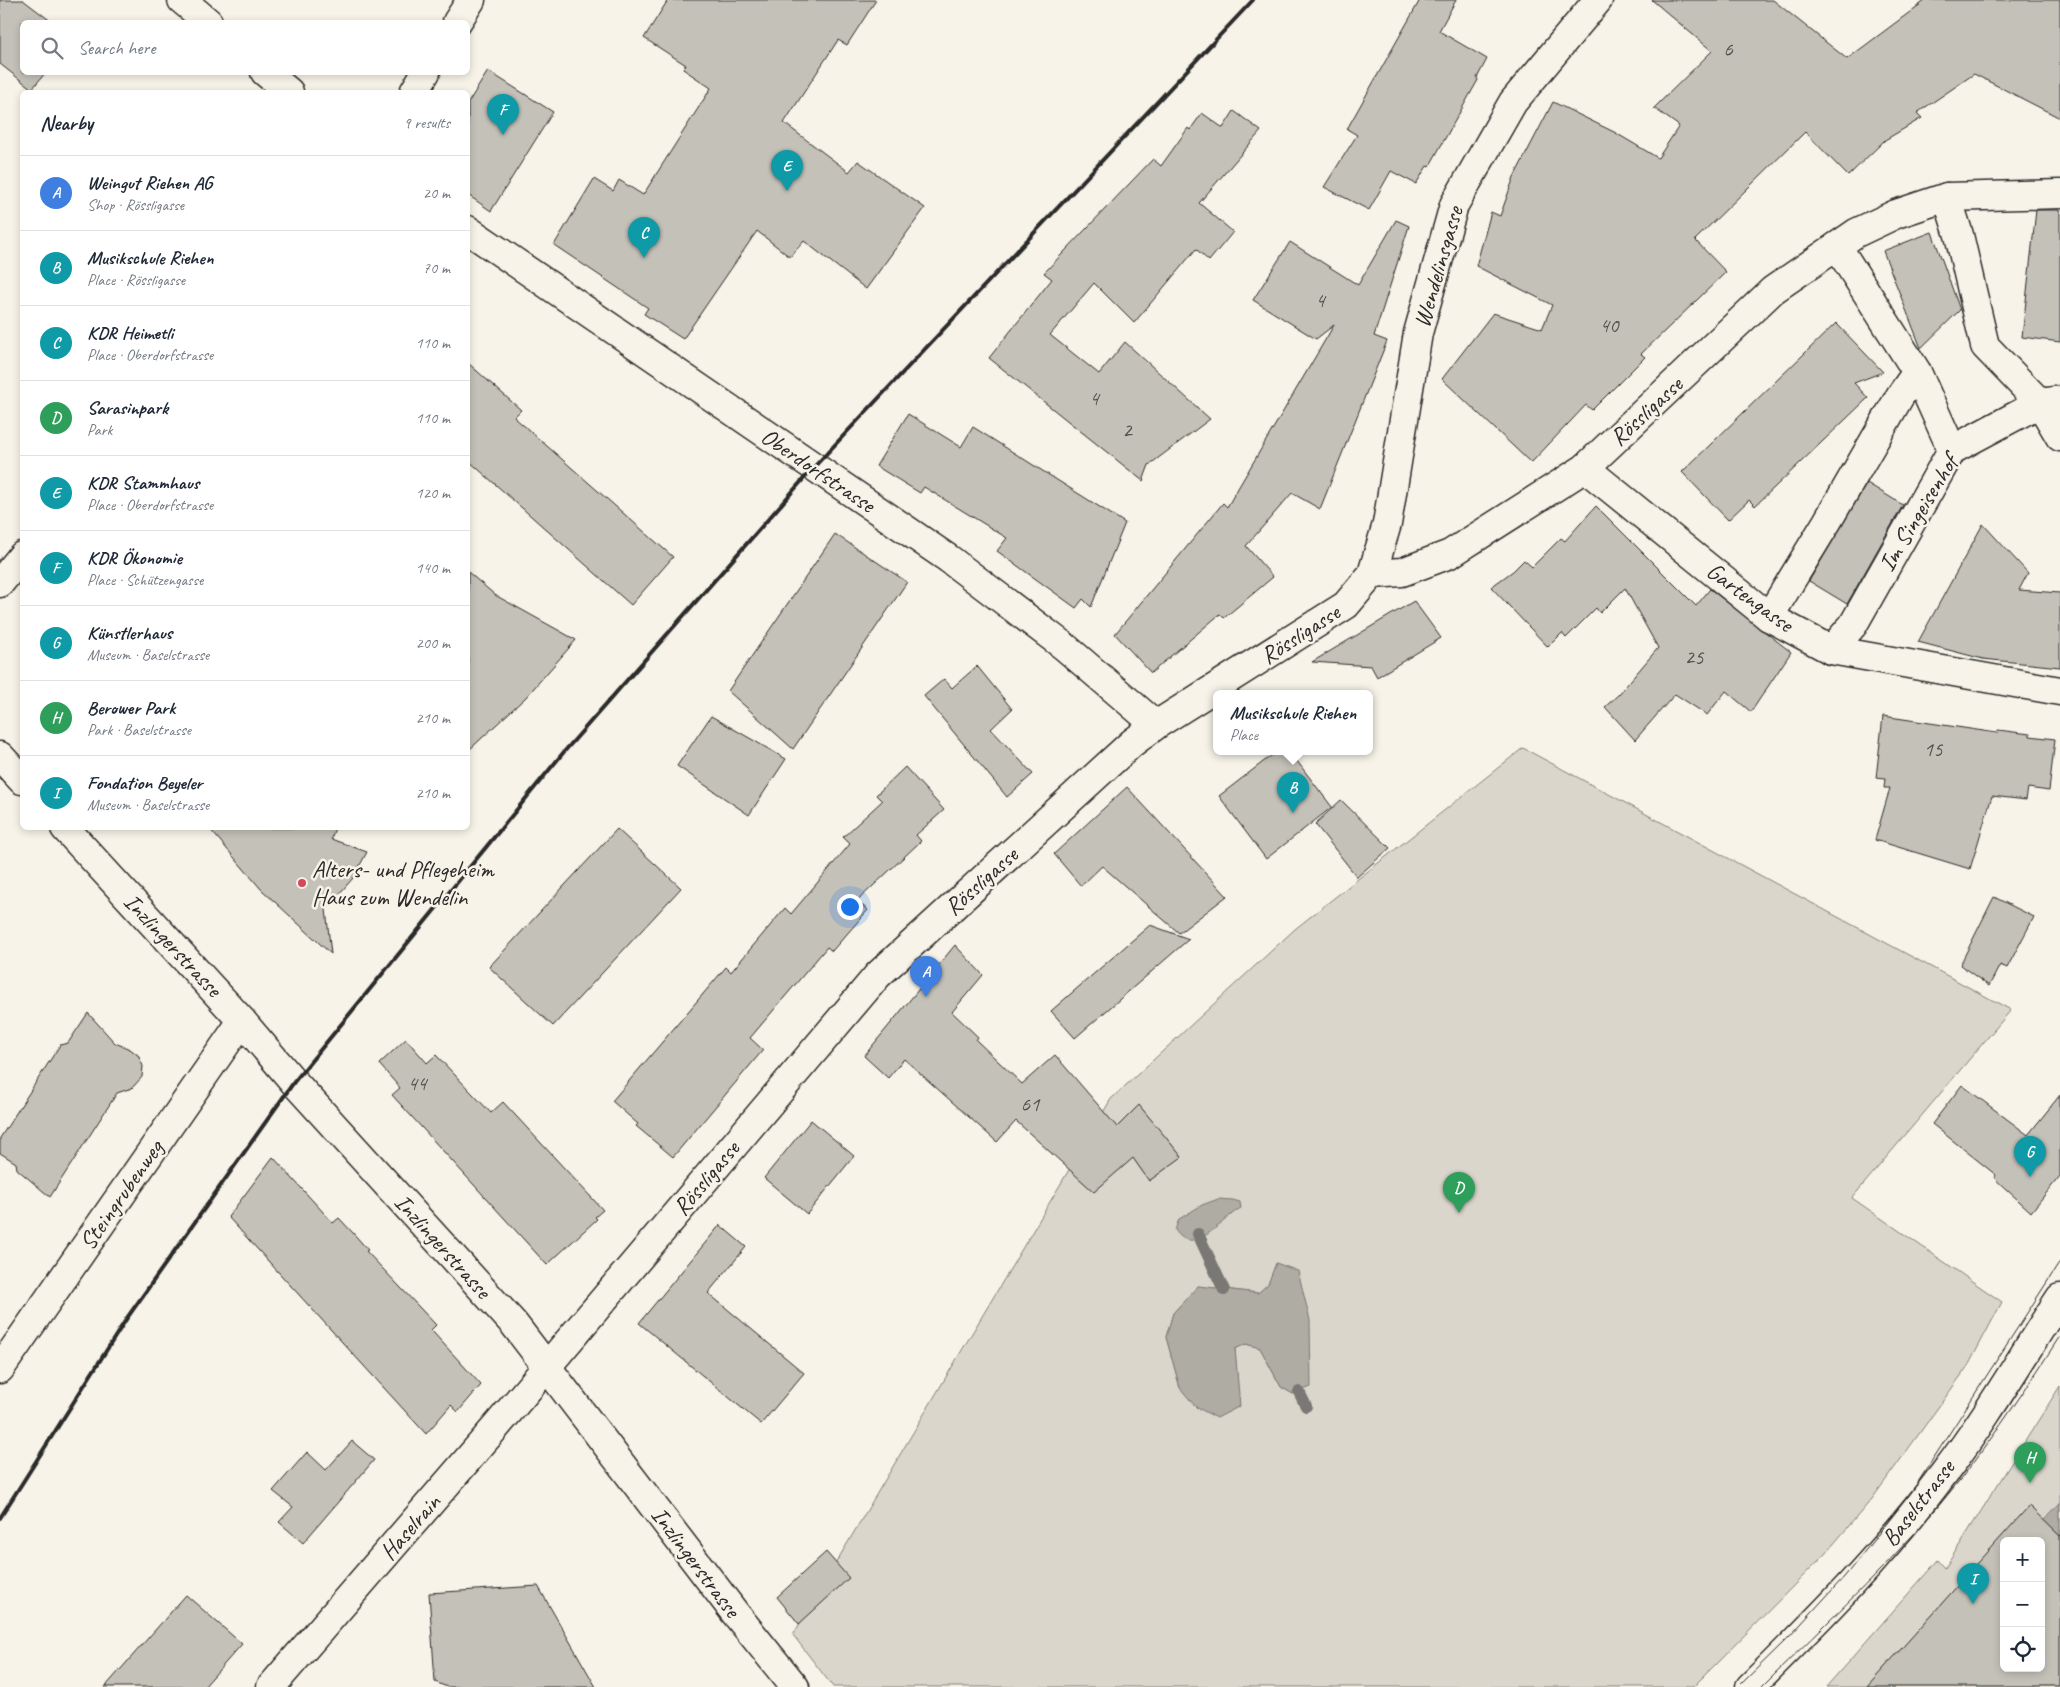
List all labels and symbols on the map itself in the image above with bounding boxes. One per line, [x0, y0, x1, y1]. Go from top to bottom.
house number: 6 [1723, 36, 1733, 62]
pin: F [487, 94, 519, 135]
pin: E [771, 150, 803, 191]
street label: Wendelinsgasse [1406, 201, 1470, 331]
pin: C [628, 217, 660, 258]
house number: 4 [1315, 287, 1327, 313]
house number: 40 [1600, 312, 1620, 338]
street label: Rössligasse [1603, 368, 1690, 452]
house number: 4 [1089, 385, 1101, 411]
house number: 2 [1122, 417, 1133, 443]
street label: Oberdorfstrasse [755, 421, 883, 520]
street label: Im Singeisenhof [1872, 445, 1967, 577]
street label: Gartengasse [1701, 556, 1801, 640]
street label: Rössligasse [1255, 596, 1347, 671]
house number: 25 [1685, 644, 1705, 670]
house number: 15 [1924, 736, 1944, 762]
pin: B [1277, 772, 1309, 813]
street label: Rössligasse [938, 839, 1026, 922]
place label: Alters- und Pflegeheim Haus zum Wendelin [312, 854, 495, 912]
marker: Alters- und Pflegeheim Haus zum Wendelin [296, 877, 308, 889]
street label: Inzlingerstrasse [117, 887, 230, 1005]
your location [837, 894, 863, 920]
pin: A [910, 956, 942, 997]
house number: 44 [408, 1070, 429, 1096]
house number: 61 [1021, 1091, 1041, 1117]
street label: Steingrubenweg [72, 1132, 171, 1256]
street label: Rössligasse [666, 1133, 747, 1222]
pin: G [2014, 1136, 2046, 1177]
pin: D [1443, 1172, 1475, 1213]
street label: Inzlingerstrasse [388, 1187, 499, 1306]
pin: H [2014, 1442, 2046, 1483]
street label: Baselstrasse [1875, 1452, 1963, 1552]
street label: Haselrain [373, 1487, 448, 1566]
street label: Inzlingerstrasse [645, 1501, 749, 1625]
pin: I [1957, 1563, 1989, 1604]

